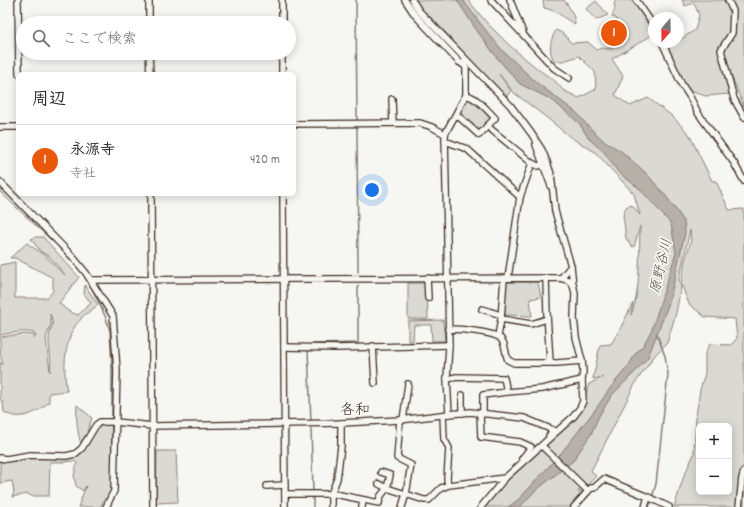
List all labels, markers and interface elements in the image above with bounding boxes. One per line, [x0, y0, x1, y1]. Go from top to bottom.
north arrow [648, 12, 684, 48]
search box [16, 16, 296, 60]
pin: 1 [601, 18, 627, 48]
icon: search [30, 27, 52, 49]
text: ここで検索 [62, 29, 137, 51]
text: 周辺 [32, 89, 66, 113]
text: 永源寺 [70, 140, 115, 162]
text: 1 [44, 151, 46, 170]
text: 420 m [250, 151, 280, 170]
text: 寺社 [70, 165, 96, 184]
your location [362, 180, 382, 200]
water label: 原野谷川 [646, 237, 678, 296]
district label: 各和 [340, 400, 370, 422]
map controls [696, 423, 732, 495]
button: + [696, 423, 732, 459]
button: − [696, 459, 732, 495]

